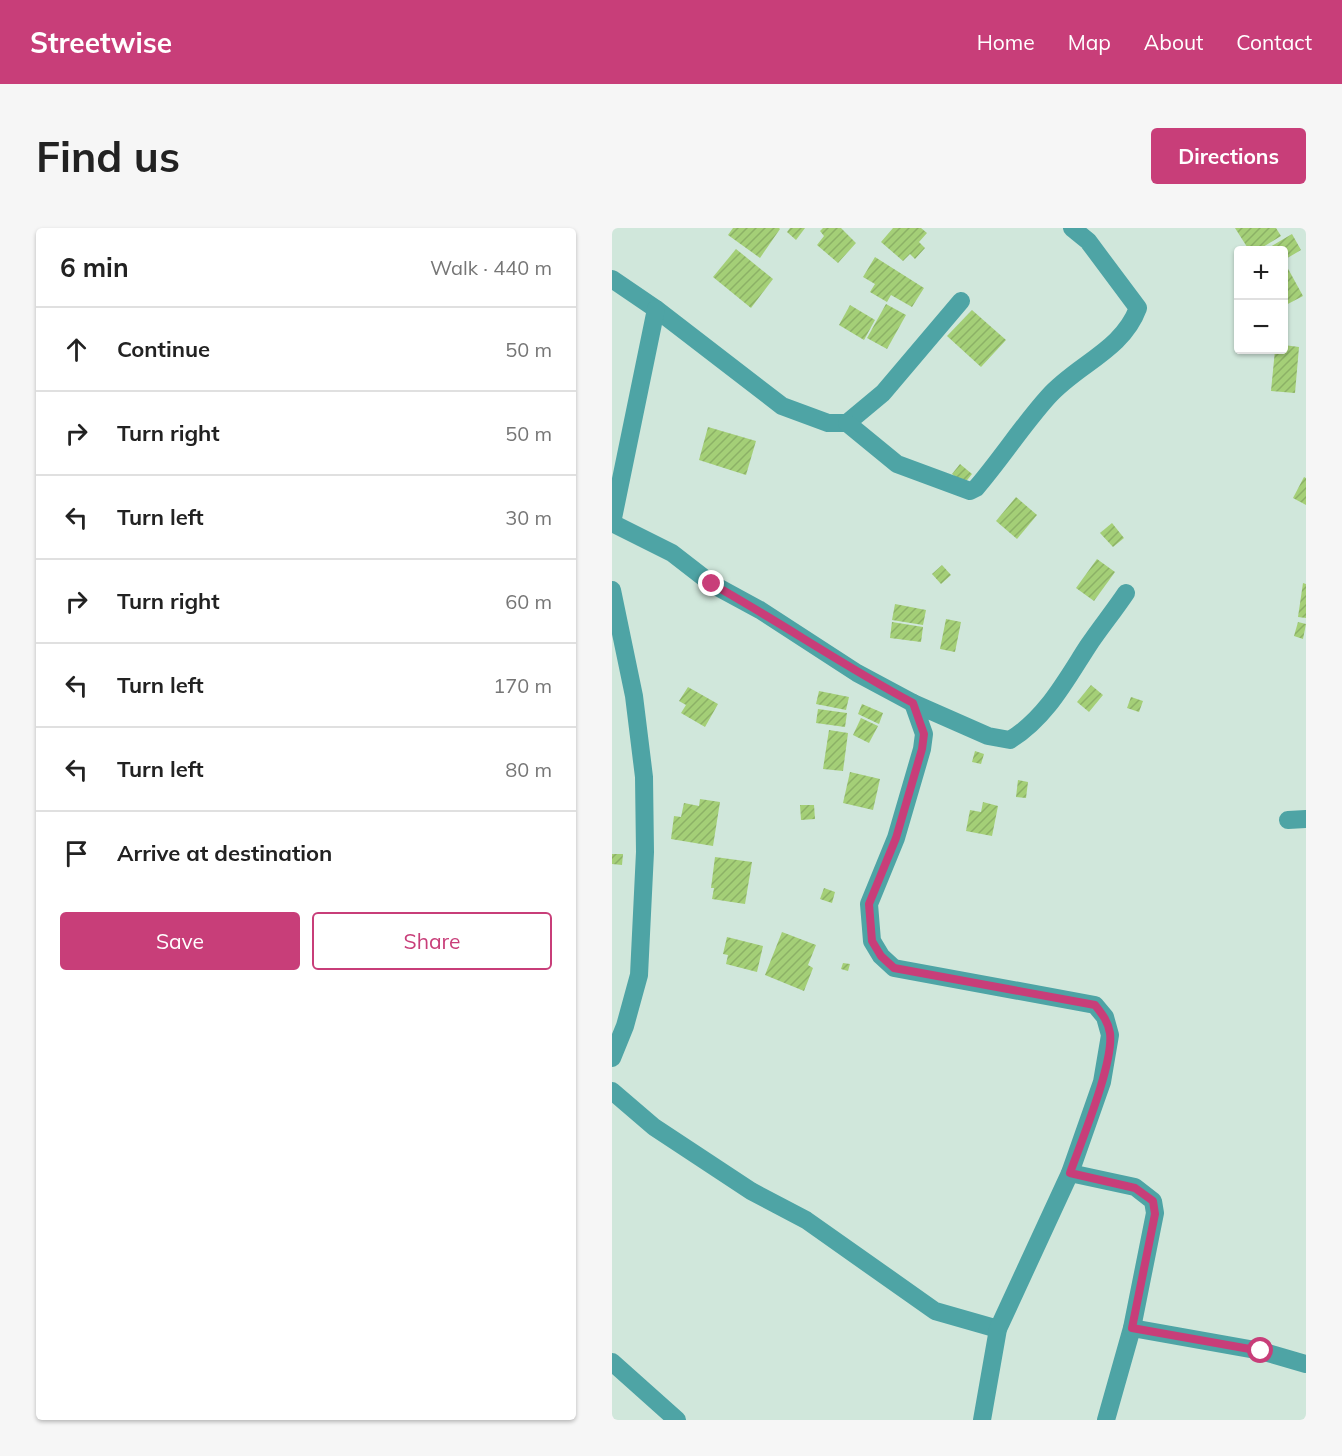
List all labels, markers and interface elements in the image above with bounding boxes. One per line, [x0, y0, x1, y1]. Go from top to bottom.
text: Streetwise [30, 25, 172, 60]
text: Home [977, 29, 1035, 55]
text: Map [1068, 29, 1111, 55]
text: About [1144, 29, 1203, 55]
text: Contact [1236, 29, 1312, 55]
button: Directions [1151, 128, 1306, 184]
text: Find us [36, 130, 180, 183]
map controls [1234, 246, 1288, 354]
button: + [1234, 246, 1288, 300]
text: 6 min [60, 251, 129, 284]
text: Walk · 440 m [430, 255, 552, 280]
button: − [1234, 300, 1288, 354]
icon: ahead [60, 333, 93, 366]
text: Continue [117, 335, 210, 363]
text: 50 m [505, 337, 552, 362]
icon: right [60, 417, 93, 450]
text: Turn right [117, 419, 220, 447]
text: 50 m [505, 421, 552, 446]
icon: left [60, 501, 93, 534]
text: Turn left [117, 503, 204, 531]
text: 30 m [505, 505, 552, 530]
route end [698, 570, 724, 596]
icon: right [60, 585, 93, 618]
text: Turn right [117, 587, 220, 615]
text: 60 m [505, 589, 552, 614]
icon: left [60, 669, 93, 702]
text: Turn left [117, 671, 204, 699]
text: 170 m [493, 673, 552, 698]
icon: left [60, 753, 93, 786]
text: Turn left [117, 755, 204, 783]
text: 80 m [505, 757, 552, 782]
icon: arrive [60, 837, 93, 870]
text: Arrive at destination [117, 839, 332, 867]
button: Save [60, 912, 300, 970]
button: Share [312, 912, 552, 970]
route start [1247, 1337, 1273, 1363]

